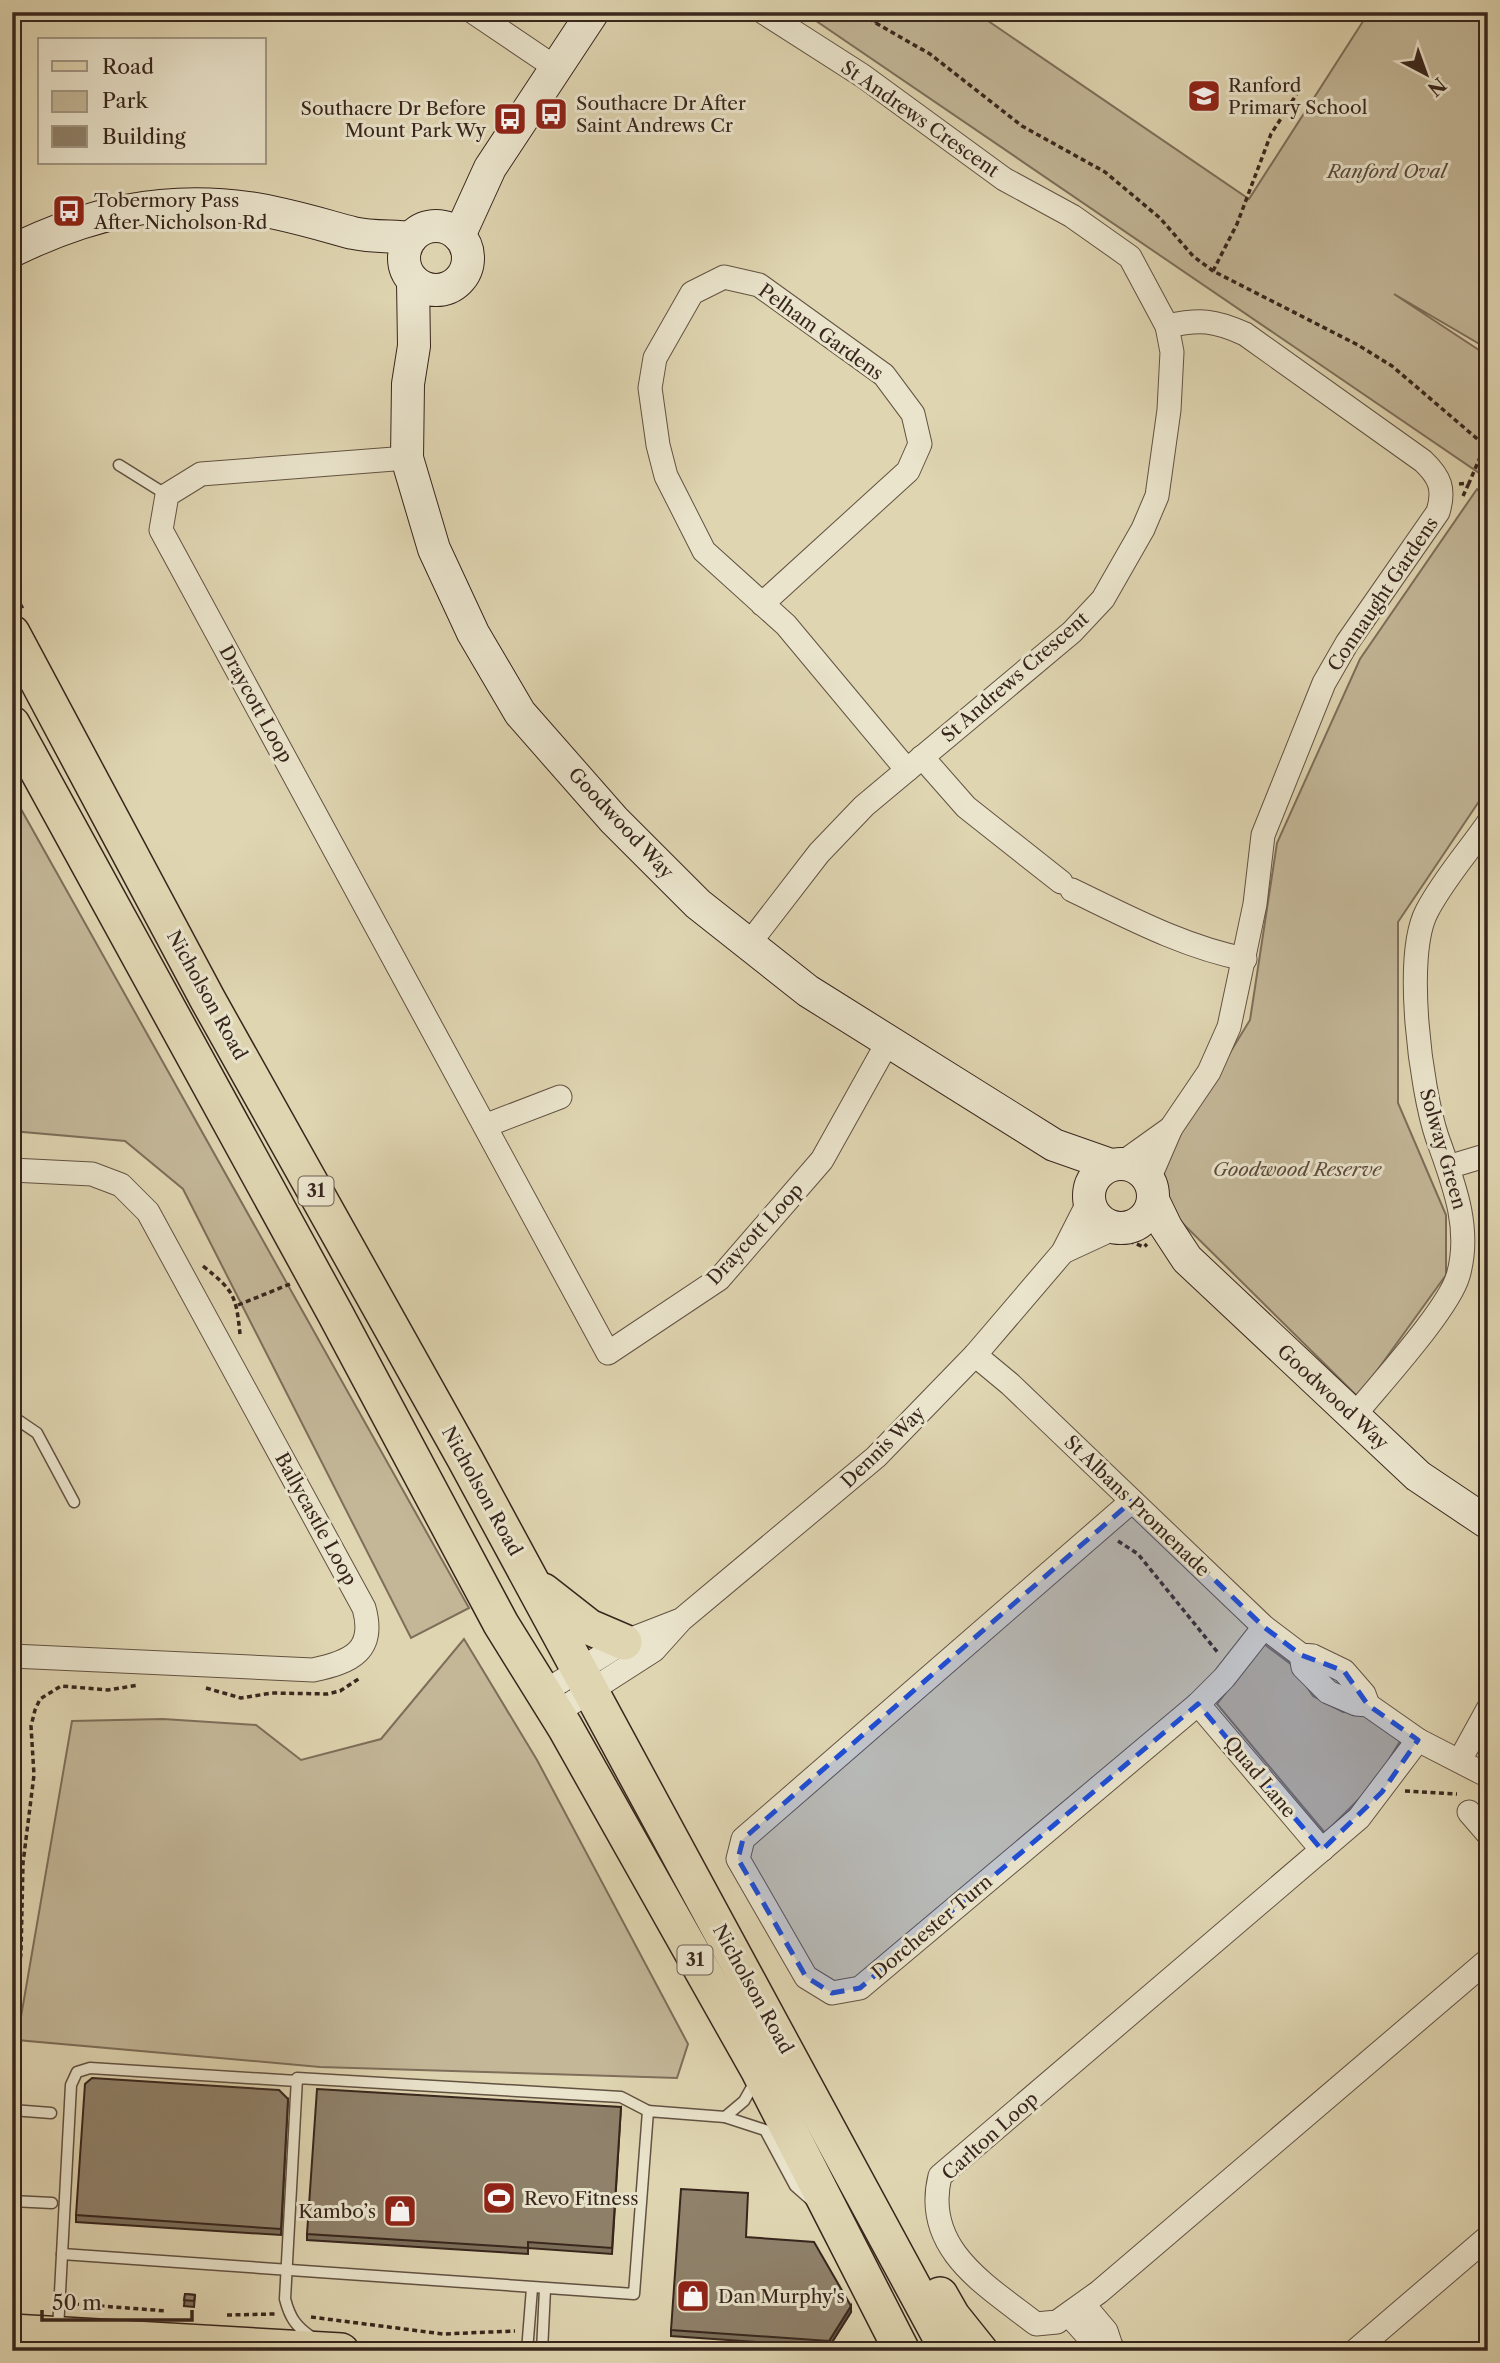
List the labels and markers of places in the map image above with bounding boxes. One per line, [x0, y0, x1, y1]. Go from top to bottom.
place label: Ranford Primary School [1228, 74, 1368, 119]
school or university icon: Ranford Primary School [1185, 77, 1223, 115]
place label: Southacre Dr After Saint Andrews Cr [576, 92, 746, 137]
bus stop icon: Southacre Dr After Saint Andrews Cr [532, 95, 570, 133]
place label: Southacre Dr Before Mount Park Wy [301, 97, 486, 142]
bus stop icon: Southacre Dr Before Mount Park Wy [491, 100, 529, 138]
place label: Tobermory Pass After Nicholson Rd [93, 189, 268, 234]
bus stop icon: Tobermory Pass After Nicholson Rd [50, 192, 88, 230]
sports icon: Revo Fitness [480, 2179, 518, 2217]
place label: Revo Fitness [524, 2187, 638, 2210]
shop icon: Kambo’s [381, 2192, 419, 2230]
place label: Kambo’s [298, 2200, 376, 2223]
shop icon: Dan Murphy's [674, 2277, 712, 2315]
place label: Dan Murphy's [718, 2285, 845, 2308]

